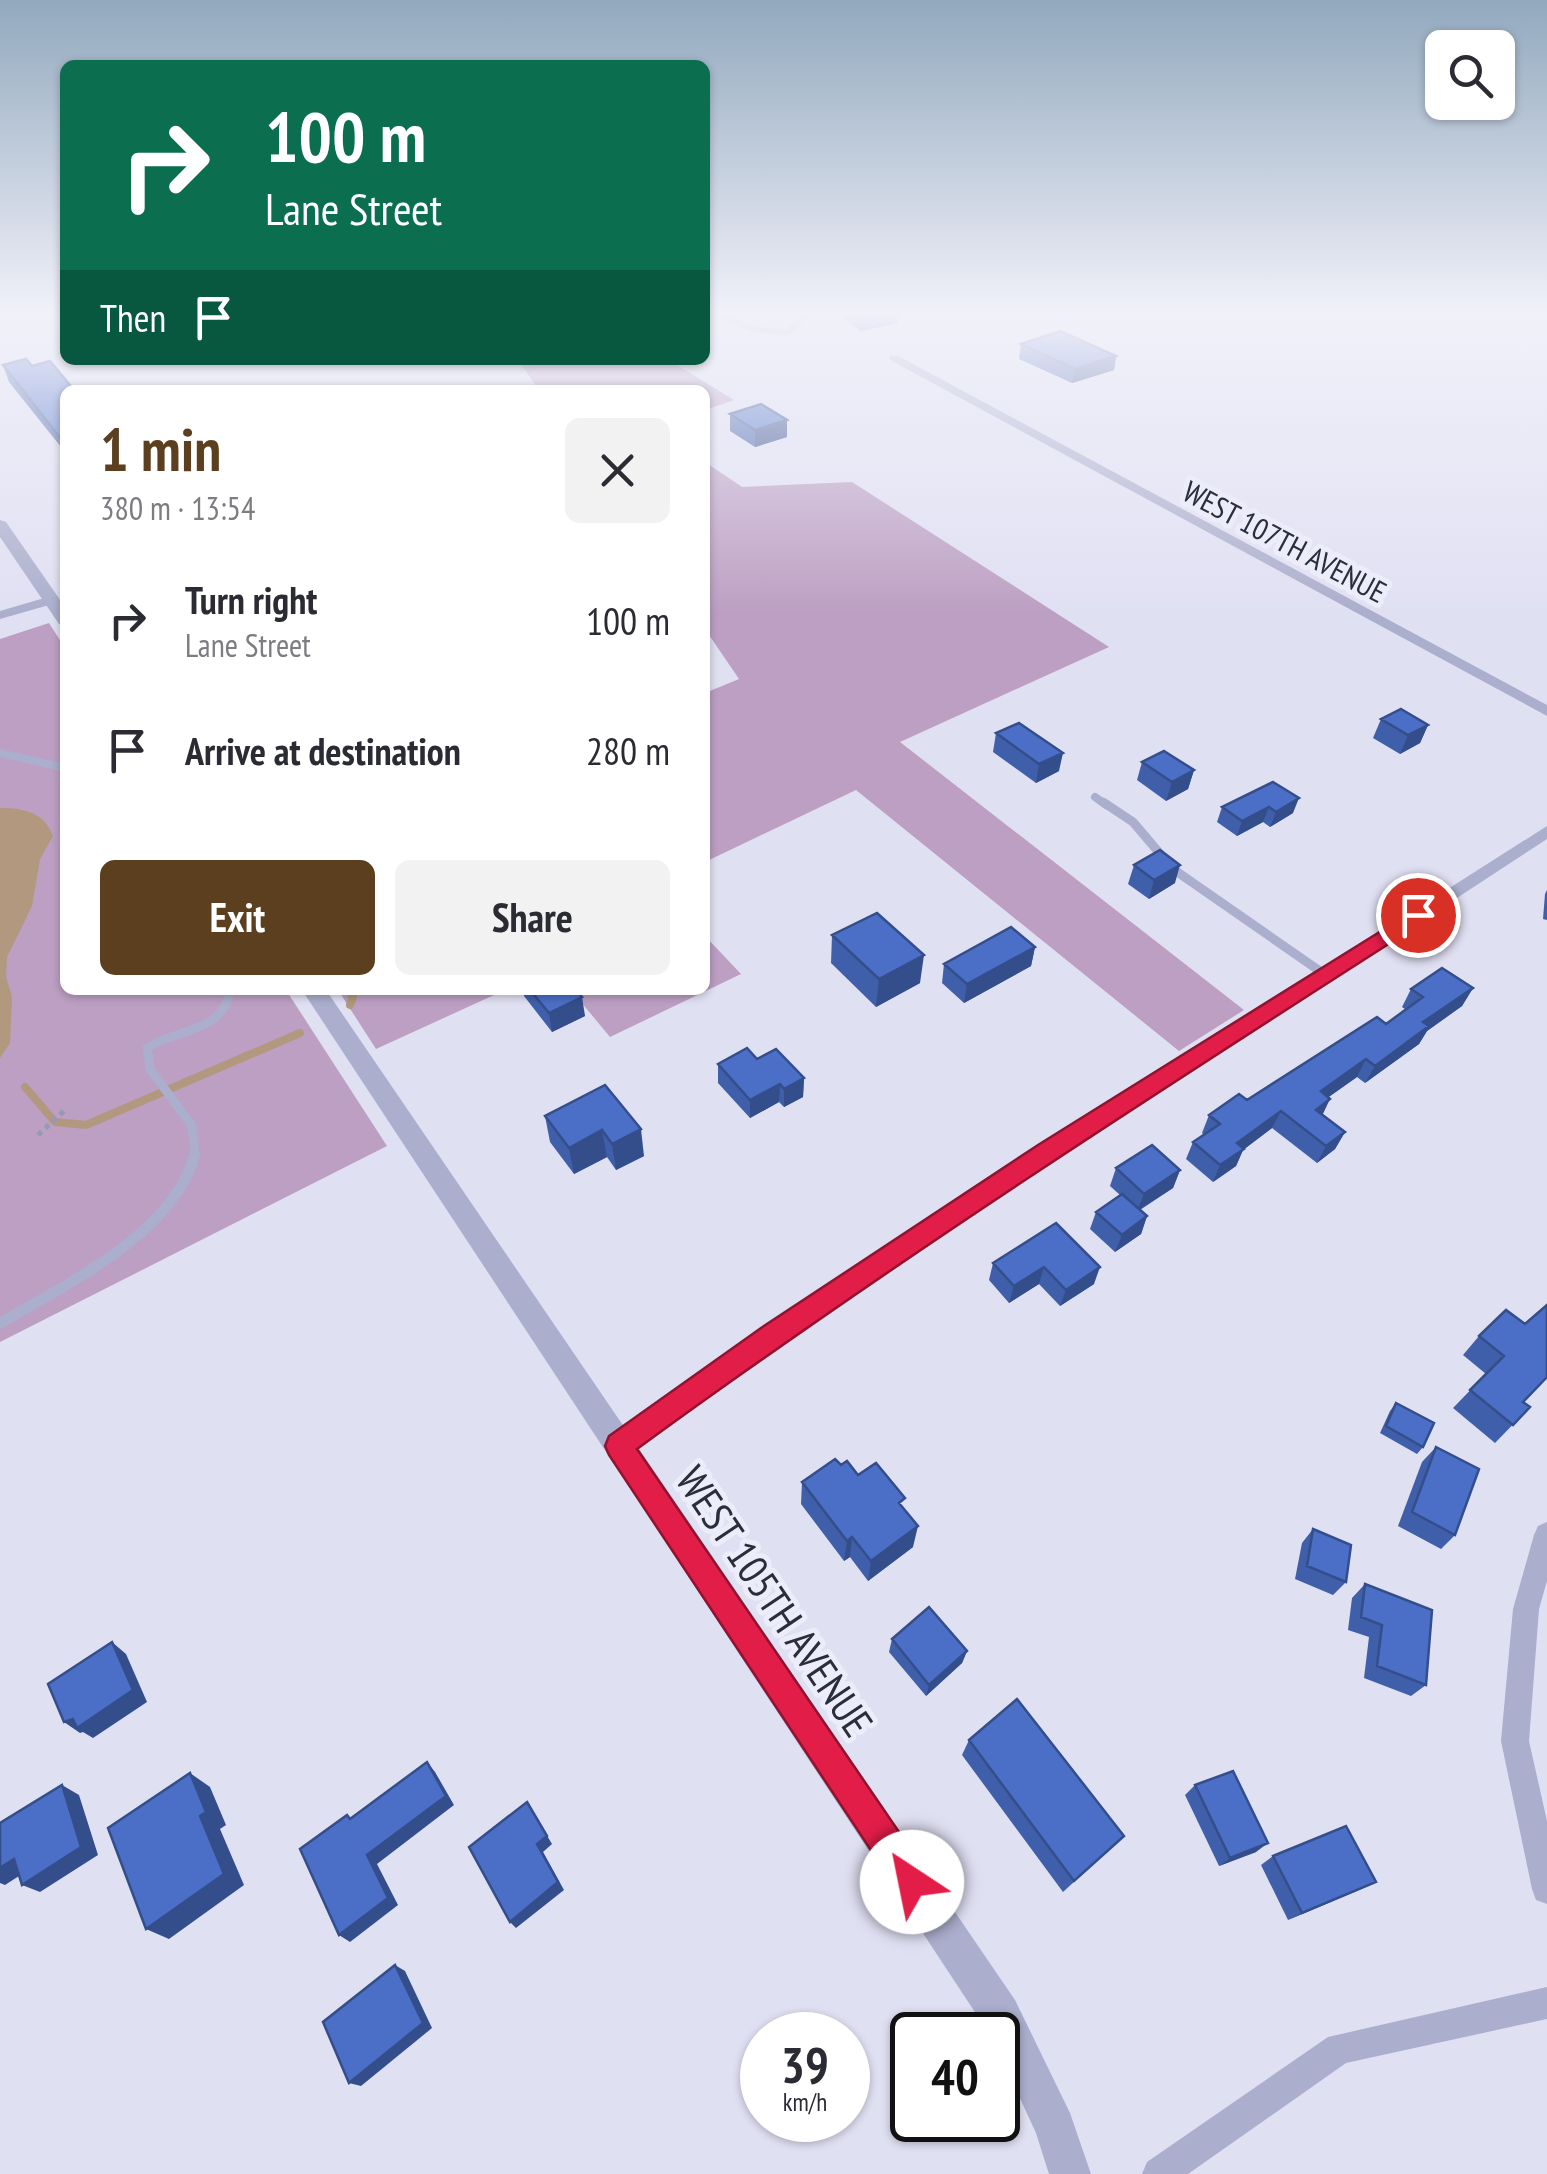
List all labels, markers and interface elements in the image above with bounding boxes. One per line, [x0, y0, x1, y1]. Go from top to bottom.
map controls [1425, 30, 1515, 120]
button: search [1425, 30, 1515, 120]
text: 100 m [265, 91, 426, 181]
icon: right [100, 100, 230, 230]
text: Lane Street [265, 179, 442, 237]
icon: arrive [186, 290, 241, 345]
text: Then [100, 293, 166, 342]
text: 1 min [100, 410, 221, 488]
button: close [565, 418, 670, 523]
street label: WEST 107TH AVENUE [1177, 471, 1393, 611]
text: 380 m · 13:54 [100, 487, 255, 529]
text: Turn right [185, 575, 317, 624]
icon: right [100, 593, 155, 648]
text: 100 m [586, 596, 670, 645]
text: Lane Street [185, 624, 311, 666]
icon: arrive [100, 723, 155, 778]
text: Arrive at destination [185, 726, 461, 775]
text: 280 m [586, 726, 670, 775]
button: Exit [100, 860, 375, 975]
button: Share [395, 860, 670, 975]
pin [1376, 873, 1461, 958]
icon: arrive [1391, 888, 1446, 943]
street label: WEST 105TH AVENUE [664, 1455, 886, 1747]
position arrow [860, 1830, 964, 1934]
speed limit sign: 40 [890, 2012, 1020, 2142]
text: 39 [781, 2032, 829, 2097]
text: km/h [783, 2086, 827, 2118]

